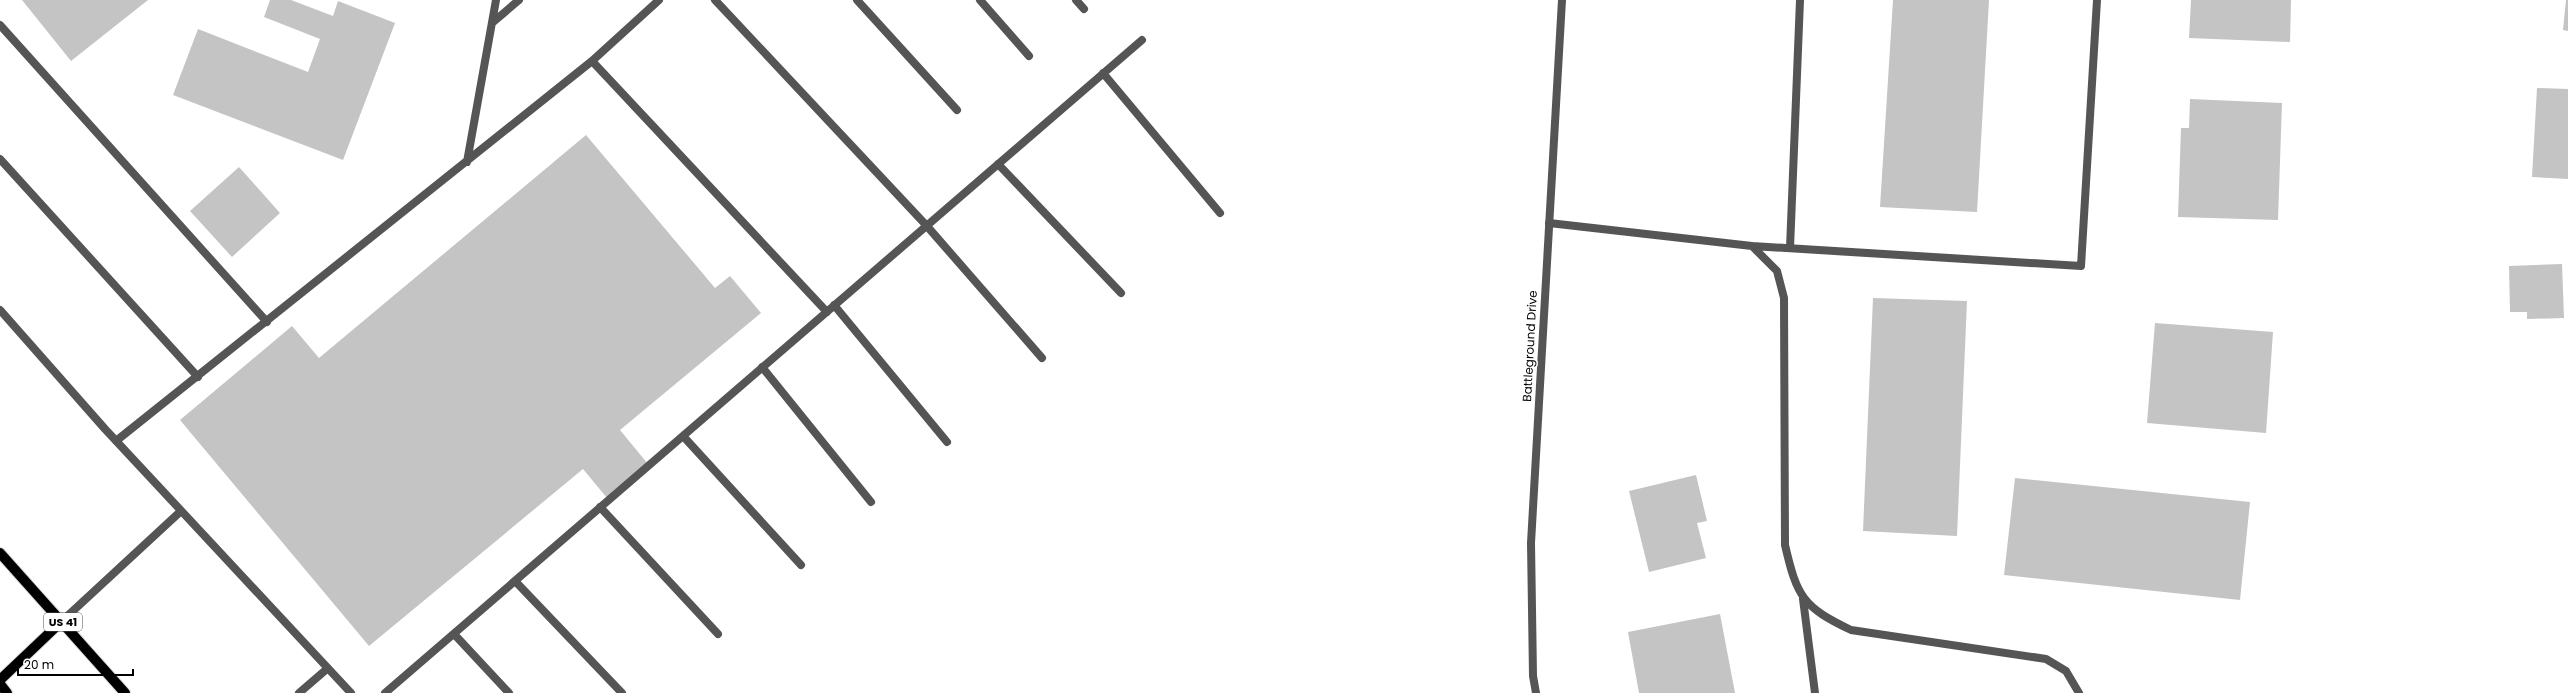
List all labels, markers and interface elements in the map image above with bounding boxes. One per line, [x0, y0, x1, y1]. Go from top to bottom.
street label: Battleground Drive [1518, 290, 1541, 402]
road number: US 41 [44, 613, 82, 631]
scale bar [18, 651, 133, 677]
text: 20 m [24, 656, 54, 673]

